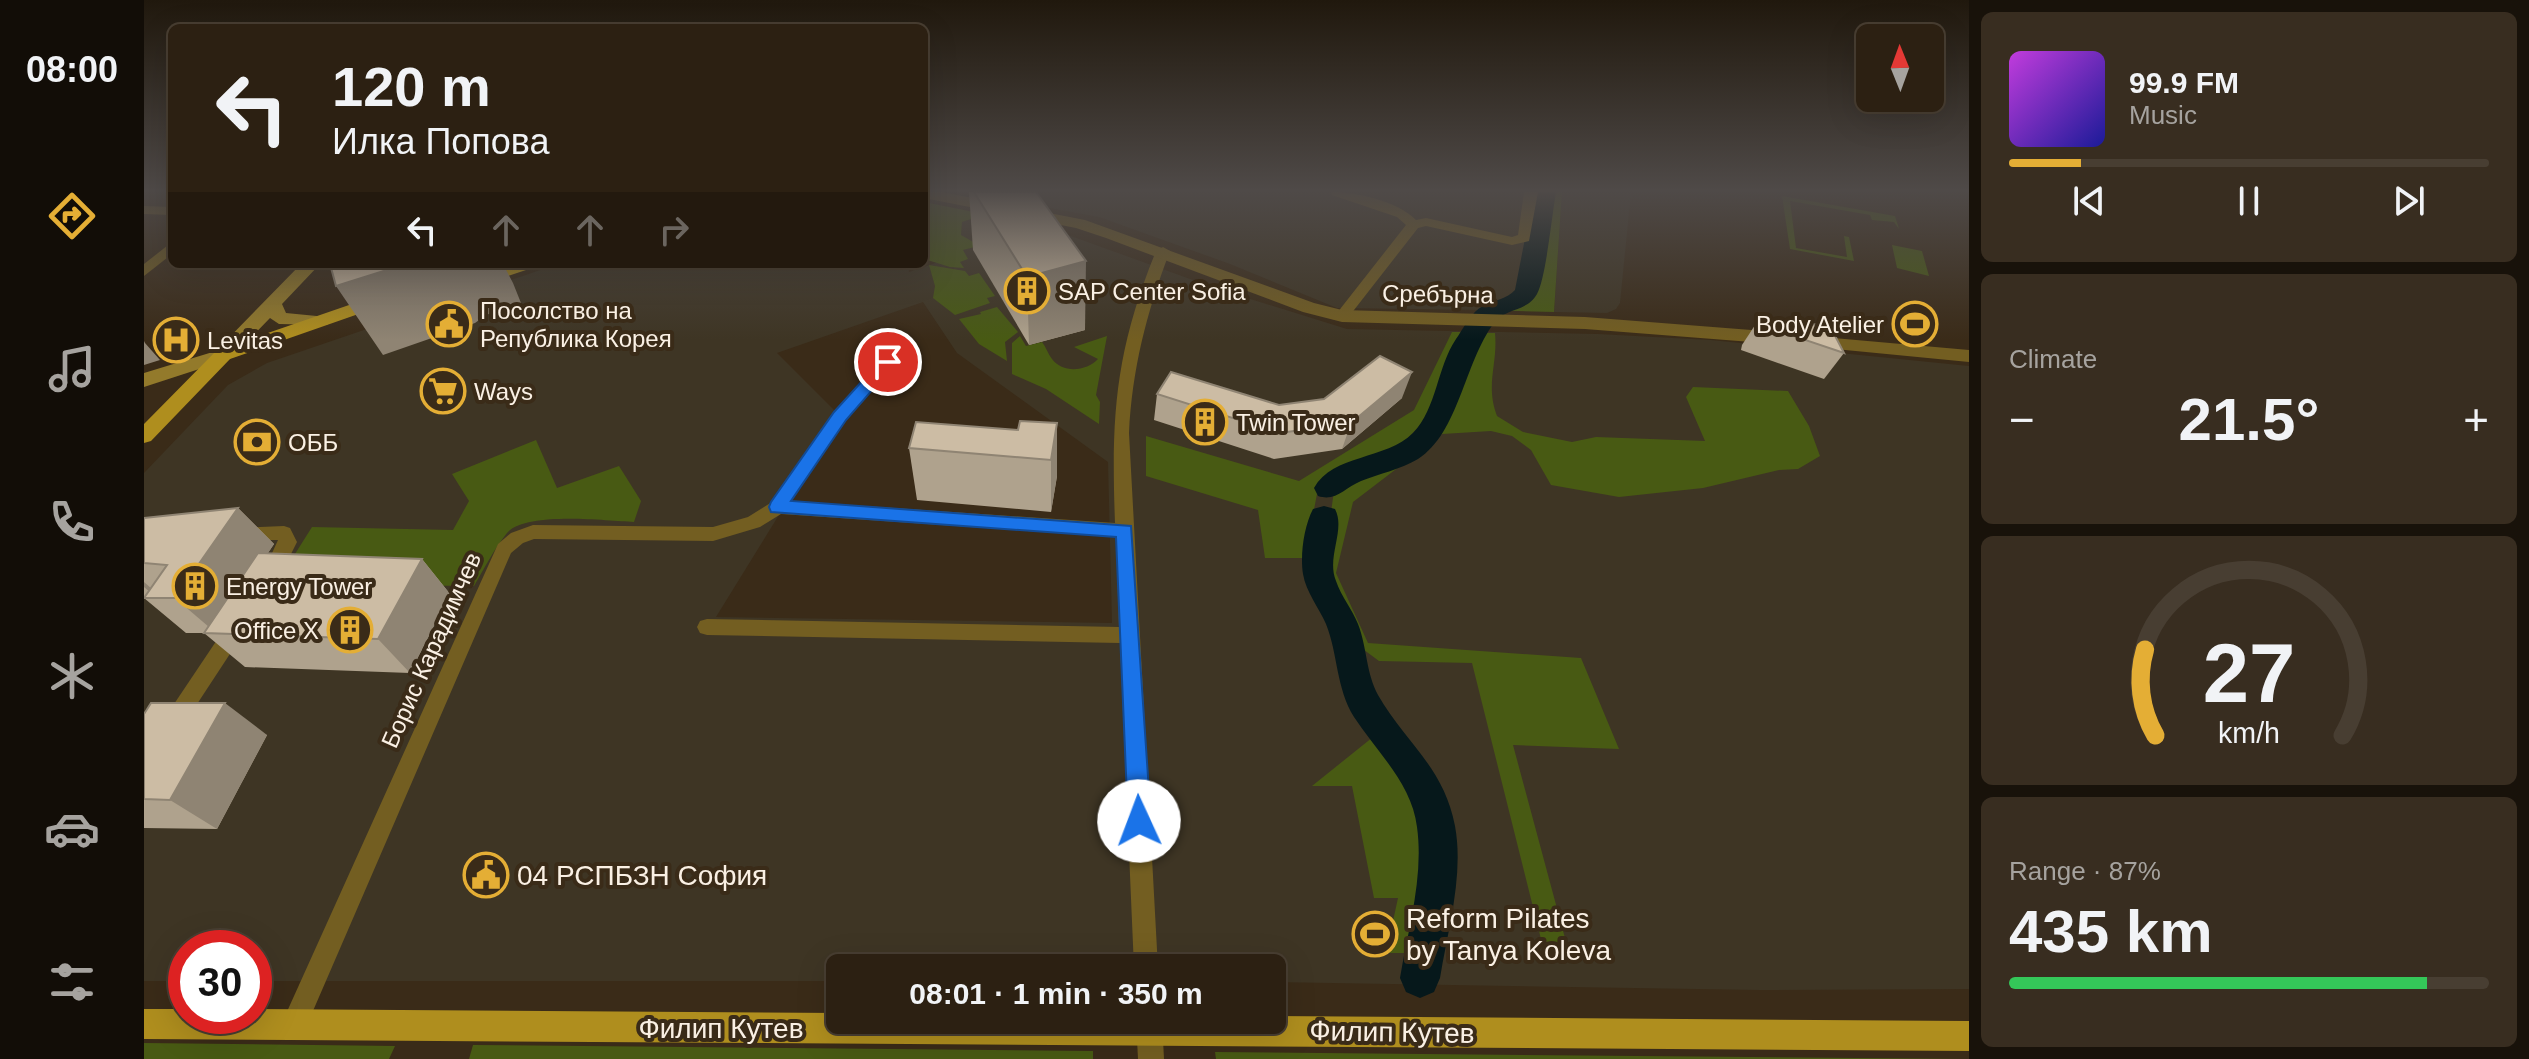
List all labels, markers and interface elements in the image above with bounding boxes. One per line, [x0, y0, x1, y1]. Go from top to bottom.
north arrow [1856, 24, 1944, 112]
map controls [1856, 24, 1944, 112]
text: 08:00 [26, 49, 118, 90]
text: 120 m [332, 55, 491, 118]
icon: left [200, 56, 304, 160]
text: 99.9 FM [2129, 66, 2239, 99]
text: Music [2129, 100, 2197, 130]
text: Илка Попова [332, 121, 550, 162]
icon: previous [2067, 179, 2111, 223]
icon: pause [2227, 179, 2271, 223]
icon: next [2387, 179, 2431, 223]
icon: directions [44, 188, 100, 244]
icon: left [400, 208, 444, 252]
icon: ahead [484, 208, 528, 252]
icon: ahead [568, 208, 612, 252]
icon: right [652, 208, 696, 252]
building icon: SAP Center Sofia [1003, 267, 1051, 315]
place label: SAP Center Sofia [1058, 278, 1246, 305]
street label: Сребърна [1382, 280, 1495, 308]
place label: Посолство на Република Корея [480, 297, 672, 352]
public building icon: Посолство на Република Корея [425, 300, 473, 348]
sports icon: Body Atelier [1891, 300, 1939, 348]
place label: Body Atelier [1756, 311, 1884, 338]
hospital icon: Levitas [152, 316, 200, 364]
place label: Levitas [207, 327, 283, 354]
pin [854, 328, 922, 396]
icon: arrive [866, 340, 910, 384]
icon: music [44, 341, 100, 397]
text: Climate [2009, 344, 2097, 374]
supermarket icon: Ways [419, 367, 467, 415]
place label: Ways [474, 378, 533, 405]
text: 21.5° [2179, 386, 2319, 453]
text: − [2009, 395, 2035, 444]
text: + [2463, 395, 2489, 444]
building icon: Twin Tower [1181, 398, 1229, 446]
place label: Twin Tower [1236, 409, 1356, 436]
bank icon: ОББ [233, 418, 281, 466]
place label: ОББ [288, 429, 338, 456]
icon: phone [44, 494, 100, 550]
street label: Борис Карадимчев [376, 548, 486, 752]
building icon: Energy Tower [171, 562, 219, 610]
place label: Energy Tower [226, 573, 372, 600]
building icon: Office X [326, 606, 374, 654]
place label: Office X [234, 617, 319, 644]
text: 27 [2203, 627, 2295, 720]
icon: climate [44, 648, 100, 704]
text: km/h [2218, 718, 2280, 750]
position arrow [1097, 779, 1181, 863]
icon: car [44, 801, 100, 857]
public building icon: 04 РСПБЗН София [462, 851, 510, 899]
text: Range · 87% [2009, 856, 2161, 886]
place label: 04 РСПБЗН София [517, 860, 767, 891]
text: 435 km [2009, 898, 2213, 965]
place label: Reform Pilates by Tanya Koleva [1406, 903, 1611, 966]
sports icon: Reform Pilates by Tanya Koleva [1351, 910, 1399, 958]
speed limit sign: 30 [168, 930, 272, 1034]
icon: filters [44, 954, 100, 1010]
text: 08:01 · 1 min · 350 m [909, 977, 1203, 1010]
street label: Филип Кутев [638, 1013, 804, 1044]
street label: Филип Кутев [1309, 1015, 1475, 1049]

